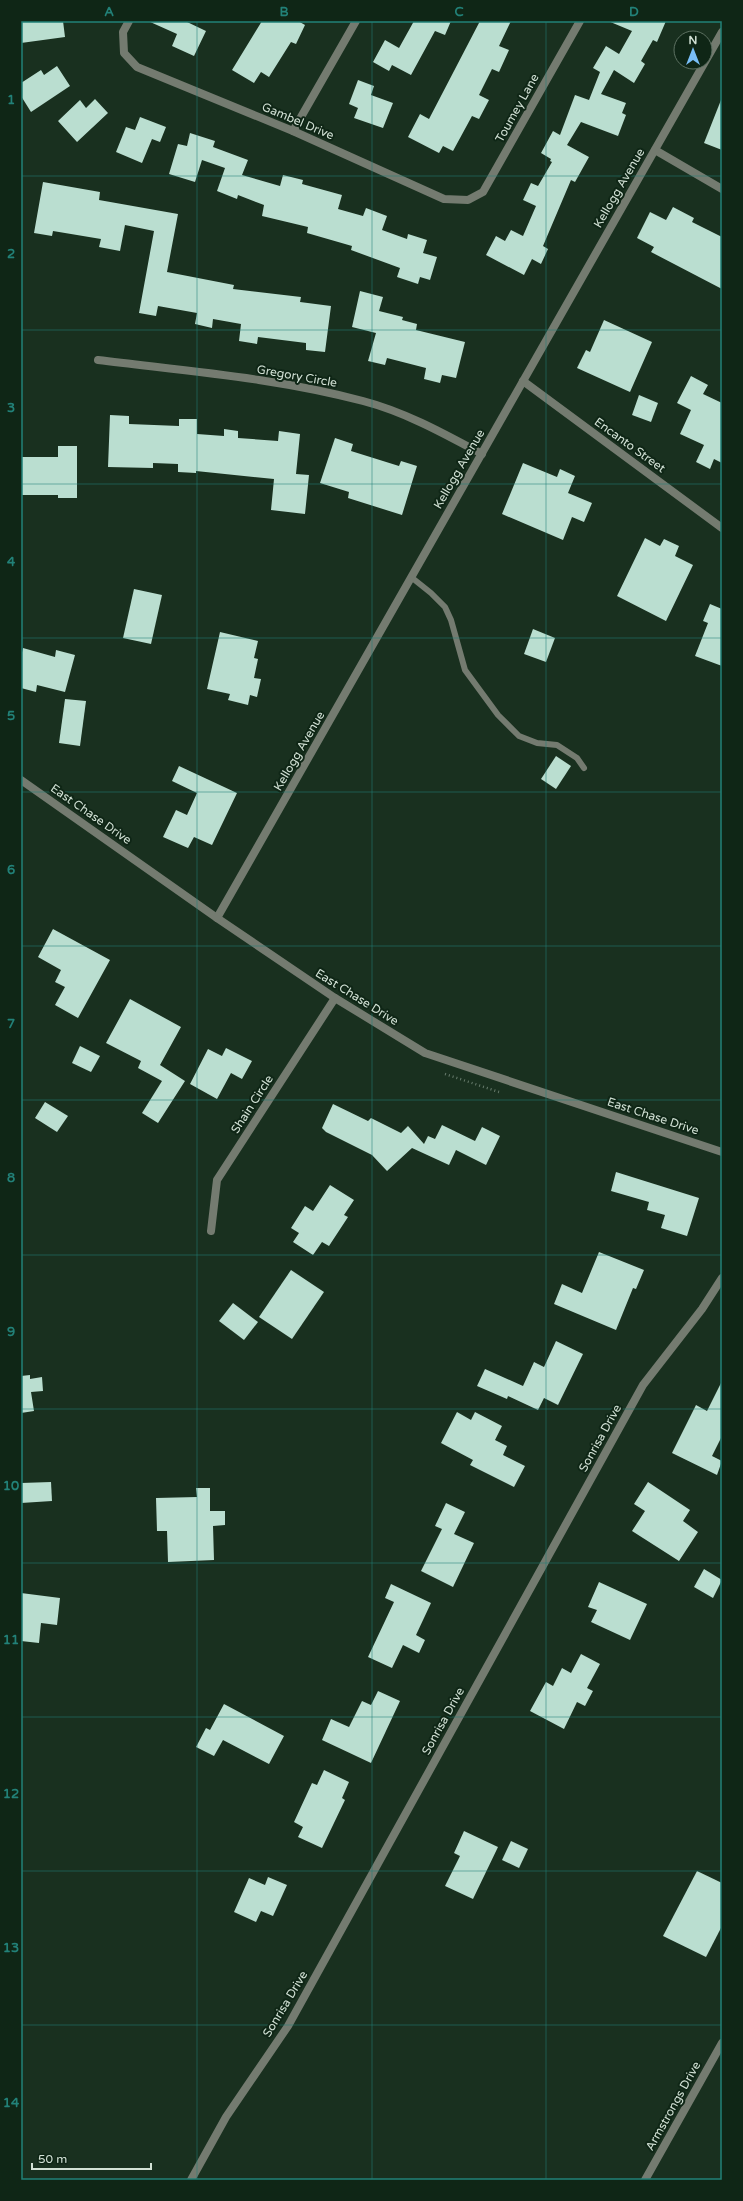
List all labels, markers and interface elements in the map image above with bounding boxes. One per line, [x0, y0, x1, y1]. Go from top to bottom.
text: A [104, 4, 114, 20]
text: B [279, 4, 289, 20]
text: C [454, 4, 464, 20]
text: D [629, 4, 639, 20]
north arrow [673, 30, 713, 70]
text: N [689, 34, 697, 47]
street label: Toumey Lane [492, 71, 542, 145]
text: 1 [7, 92, 15, 108]
street label: Gambel Drive [260, 100, 336, 143]
street label: Kellogg Avenue [591, 146, 647, 230]
text: 2 [7, 246, 15, 262]
street label: Gregory Circle [256, 362, 338, 390]
text: 3 [7, 400, 15, 416]
street label: Encanto Street [592, 415, 669, 476]
street label: Kellogg Avenue [431, 427, 487, 511]
text: 4 [7, 554, 16, 570]
text: 5 [7, 708, 15, 724]
street label: Kellogg Avenue [271, 709, 327, 793]
street label: East Chase Drive [48, 781, 134, 847]
text: 6 [7, 862, 15, 878]
street label: East Chase Drive [313, 966, 401, 1028]
text: 7 [7, 1016, 15, 1032]
street label: Shain Circle [228, 1072, 276, 1136]
street label: East Chase Drive [605, 1095, 701, 1137]
text: 8 [7, 1170, 15, 1186]
text: 9 [7, 1324, 15, 1340]
street label: Sonrisa Drive [576, 1402, 624, 1474]
text: 10 [3, 1478, 19, 1494]
text: 11 [3, 1632, 19, 1648]
street label: Sonrisa Drive [419, 1685, 467, 1757]
text: 12 [3, 1786, 19, 1802]
text: 13 [3, 1940, 19, 1956]
street label: Sonrisa Drive [260, 1968, 310, 2040]
street label: Armstrongs Drive [643, 2059, 703, 2153]
text: 14 [3, 2095, 20, 2111]
scale bar [32, 2145, 151, 2171]
text: 50 m [38, 2152, 67, 2166]

